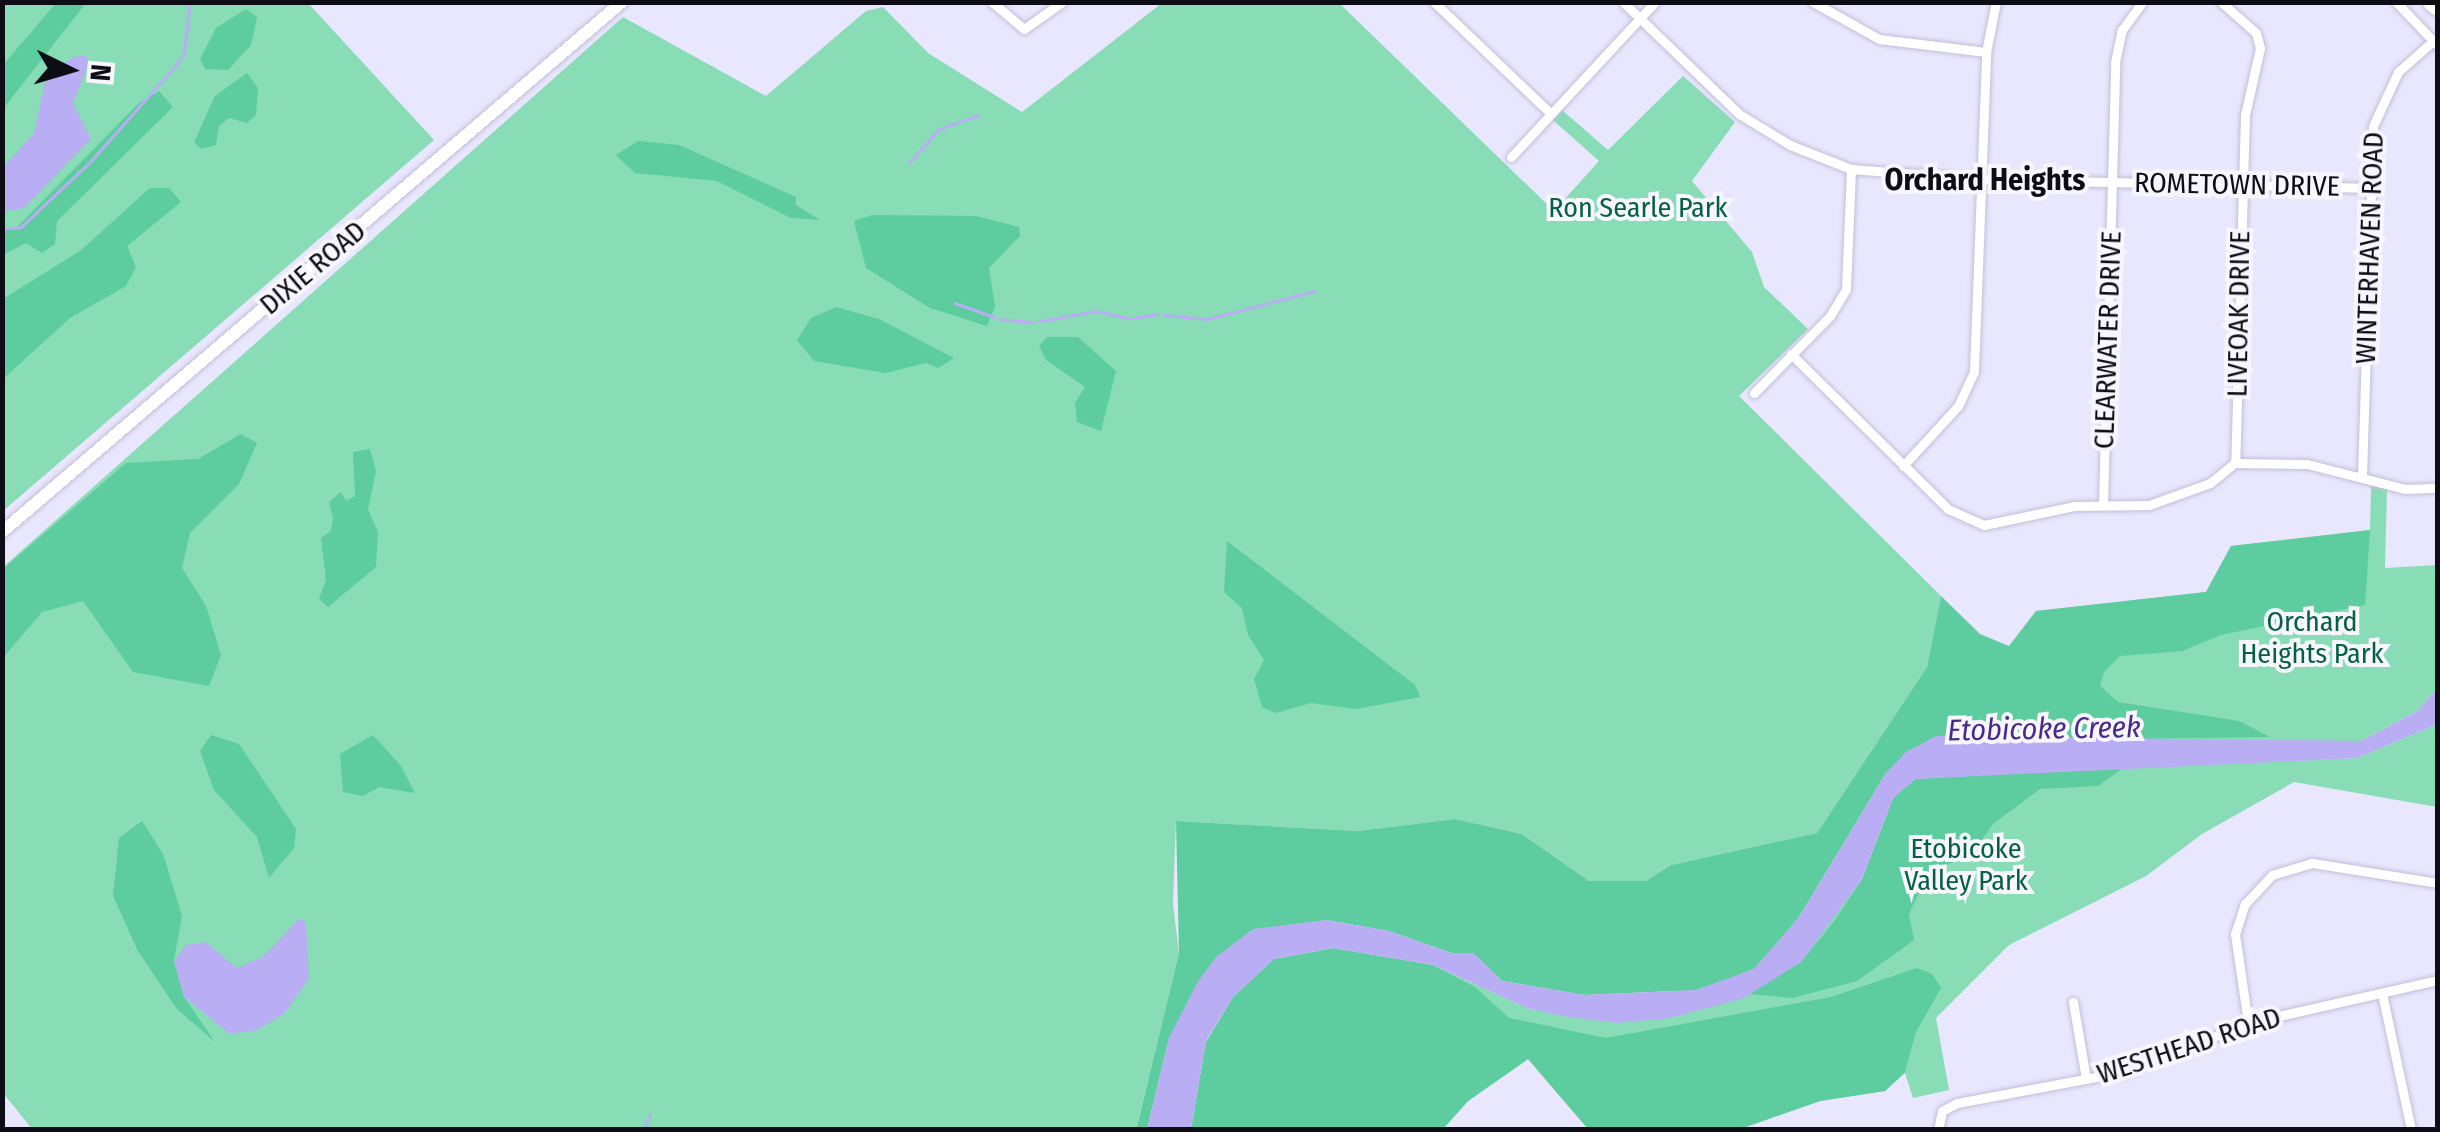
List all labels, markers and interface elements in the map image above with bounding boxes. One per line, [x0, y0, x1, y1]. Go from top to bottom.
north arrow [20, 20, 120, 120]
text: N [83, 63, 118, 82]
street label: WINTERHAVEN ROAD [2349, 131, 2391, 365]
district label: Orchard Heights [1885, 162, 2085, 198]
street label: ROMETOWN DRIVE [2134, 166, 2340, 204]
park label: Ron Searle Park [1548, 191, 1728, 225]
street label: DIXIE ROAD [253, 214, 373, 322]
street label: CLEARWATER DRIVE [2087, 230, 2129, 450]
street label: LIVEOAK DRIVE [2221, 230, 2257, 398]
park label: Orchard Heights Park [2240, 605, 2384, 671]
water label: Etobicoke Creek [1947, 709, 2141, 749]
park label: Etobicoke Valley Park [1904, 832, 2028, 898]
street label: WESTHEAD ROAD [2093, 1001, 2285, 1091]

